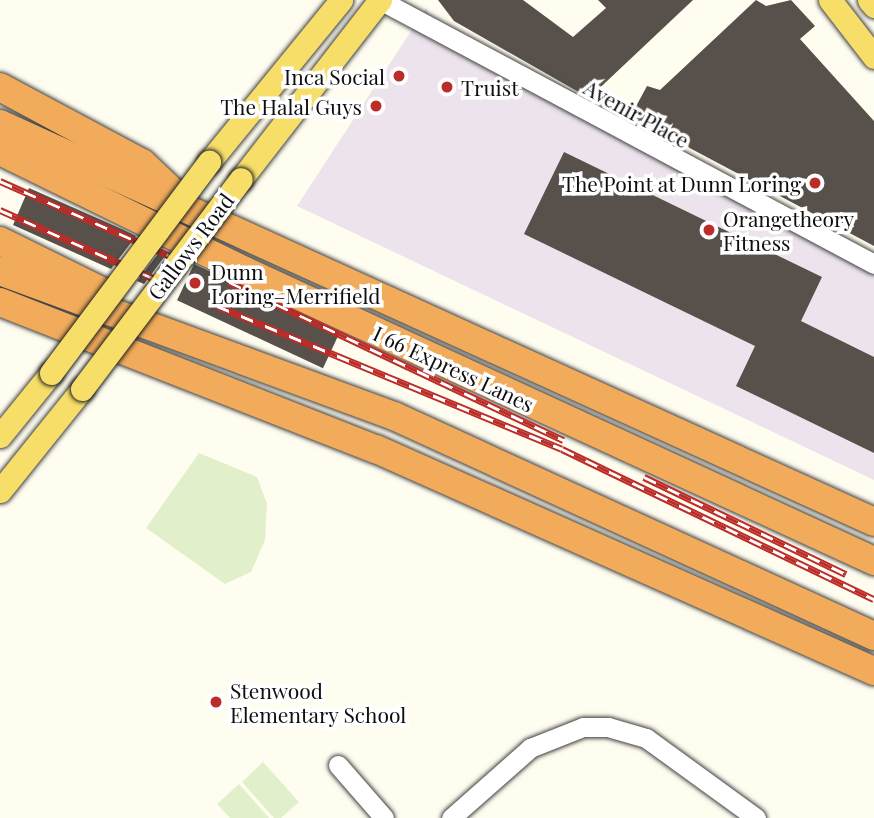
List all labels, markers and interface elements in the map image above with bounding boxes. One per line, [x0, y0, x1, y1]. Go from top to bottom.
place label: Inca Social [284, 63, 385, 89]
marker: Inca Social [391, 68, 407, 84]
place label: Truist [461, 74, 519, 100]
street label: Avenir Place [580, 74, 694, 152]
marker: Truist [439, 79, 455, 95]
place label: The Halal Guys [220, 93, 362, 119]
marker: The Halal Guys [368, 98, 384, 114]
place label: The Point at Dunn Loring [561, 170, 801, 196]
marker: The Point at Dunn Loring [807, 175, 823, 191]
street label: Gallows Road [142, 188, 238, 304]
place label: Orangetheory Fitness [723, 205, 854, 255]
marker: Orangetheory Fitness [701, 222, 717, 238]
place label: Dunn Loring–Merrifield [211, 258, 381, 308]
marker: Dunn Loring–Merrifield [185, 273, 205, 293]
street label: I 66 Express Lanes [370, 320, 538, 416]
place label: Stenwood Elementary School [230, 677, 407, 727]
marker: Stenwood Elementary School [208, 694, 224, 710]

